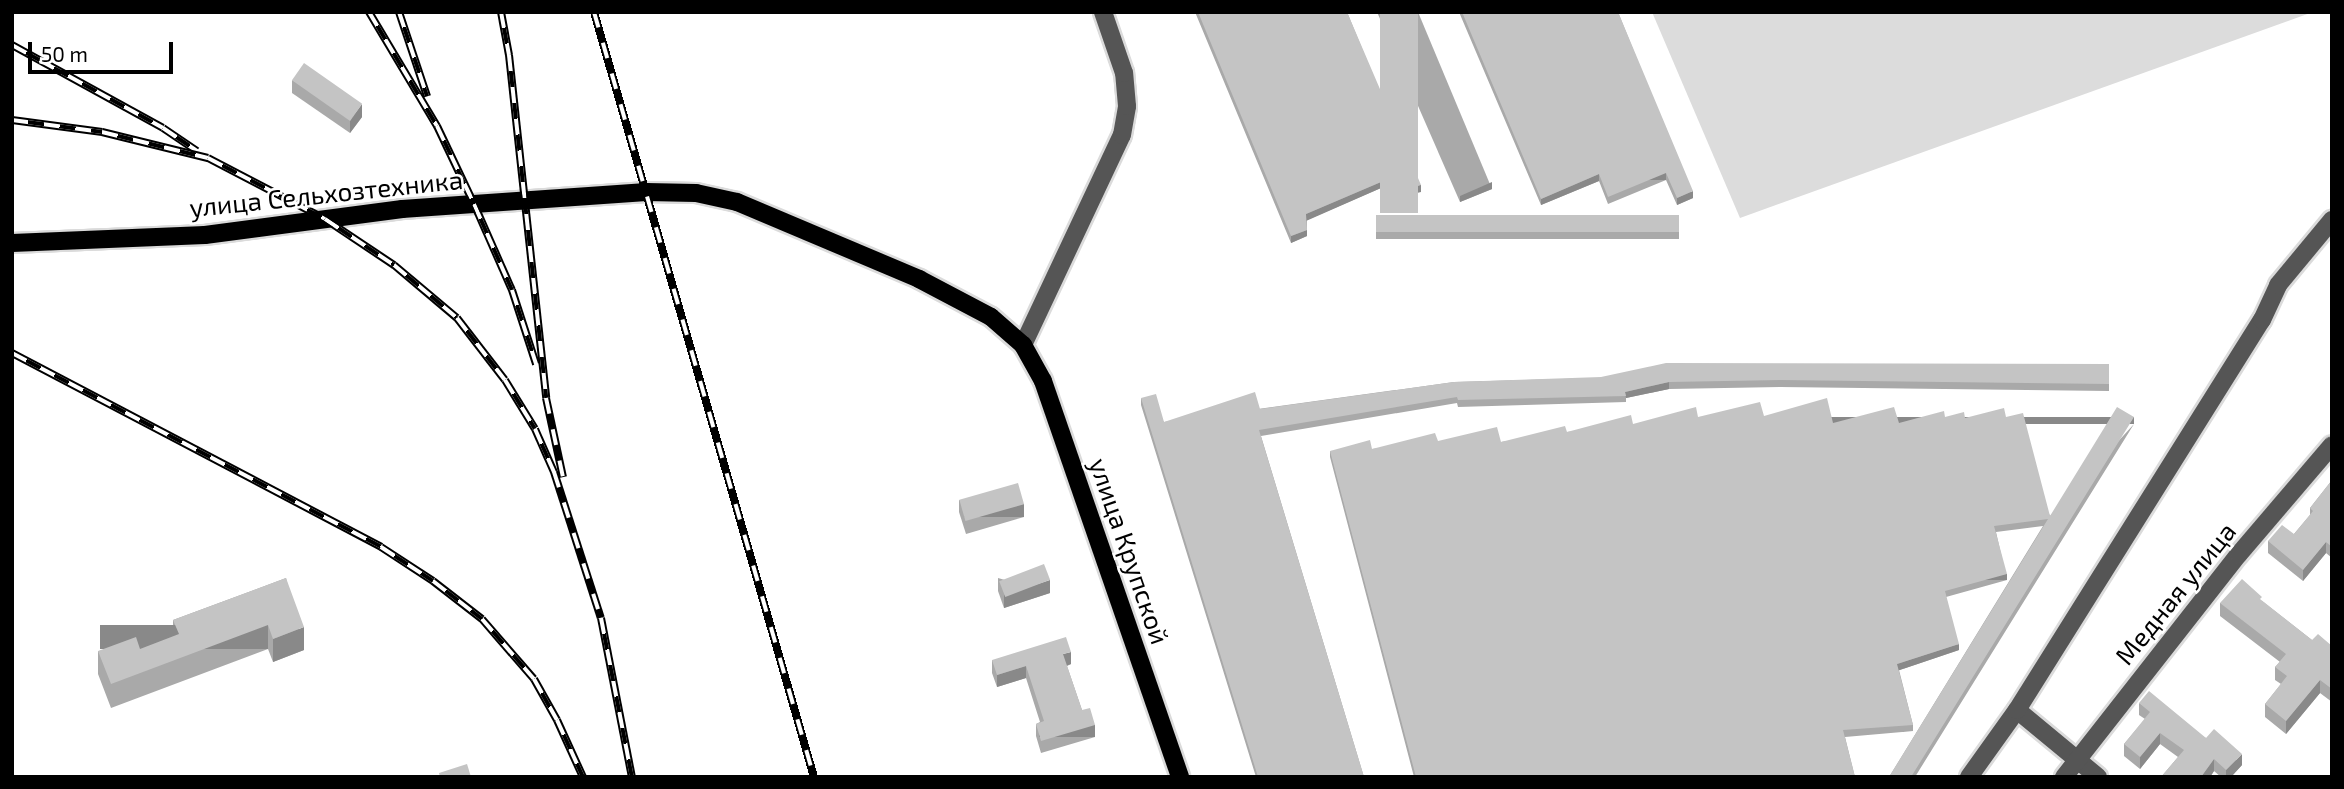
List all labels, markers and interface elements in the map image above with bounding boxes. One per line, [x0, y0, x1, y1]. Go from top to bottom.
scale bar [32, 28, 177, 72]
text: 50 m [41, 41, 88, 66]
street label: улица Сельхозтехника [188, 163, 464, 223]
street label: улица Крупской [1084, 454, 1176, 648]
street label: Медная улица [2108, 516, 2242, 670]

